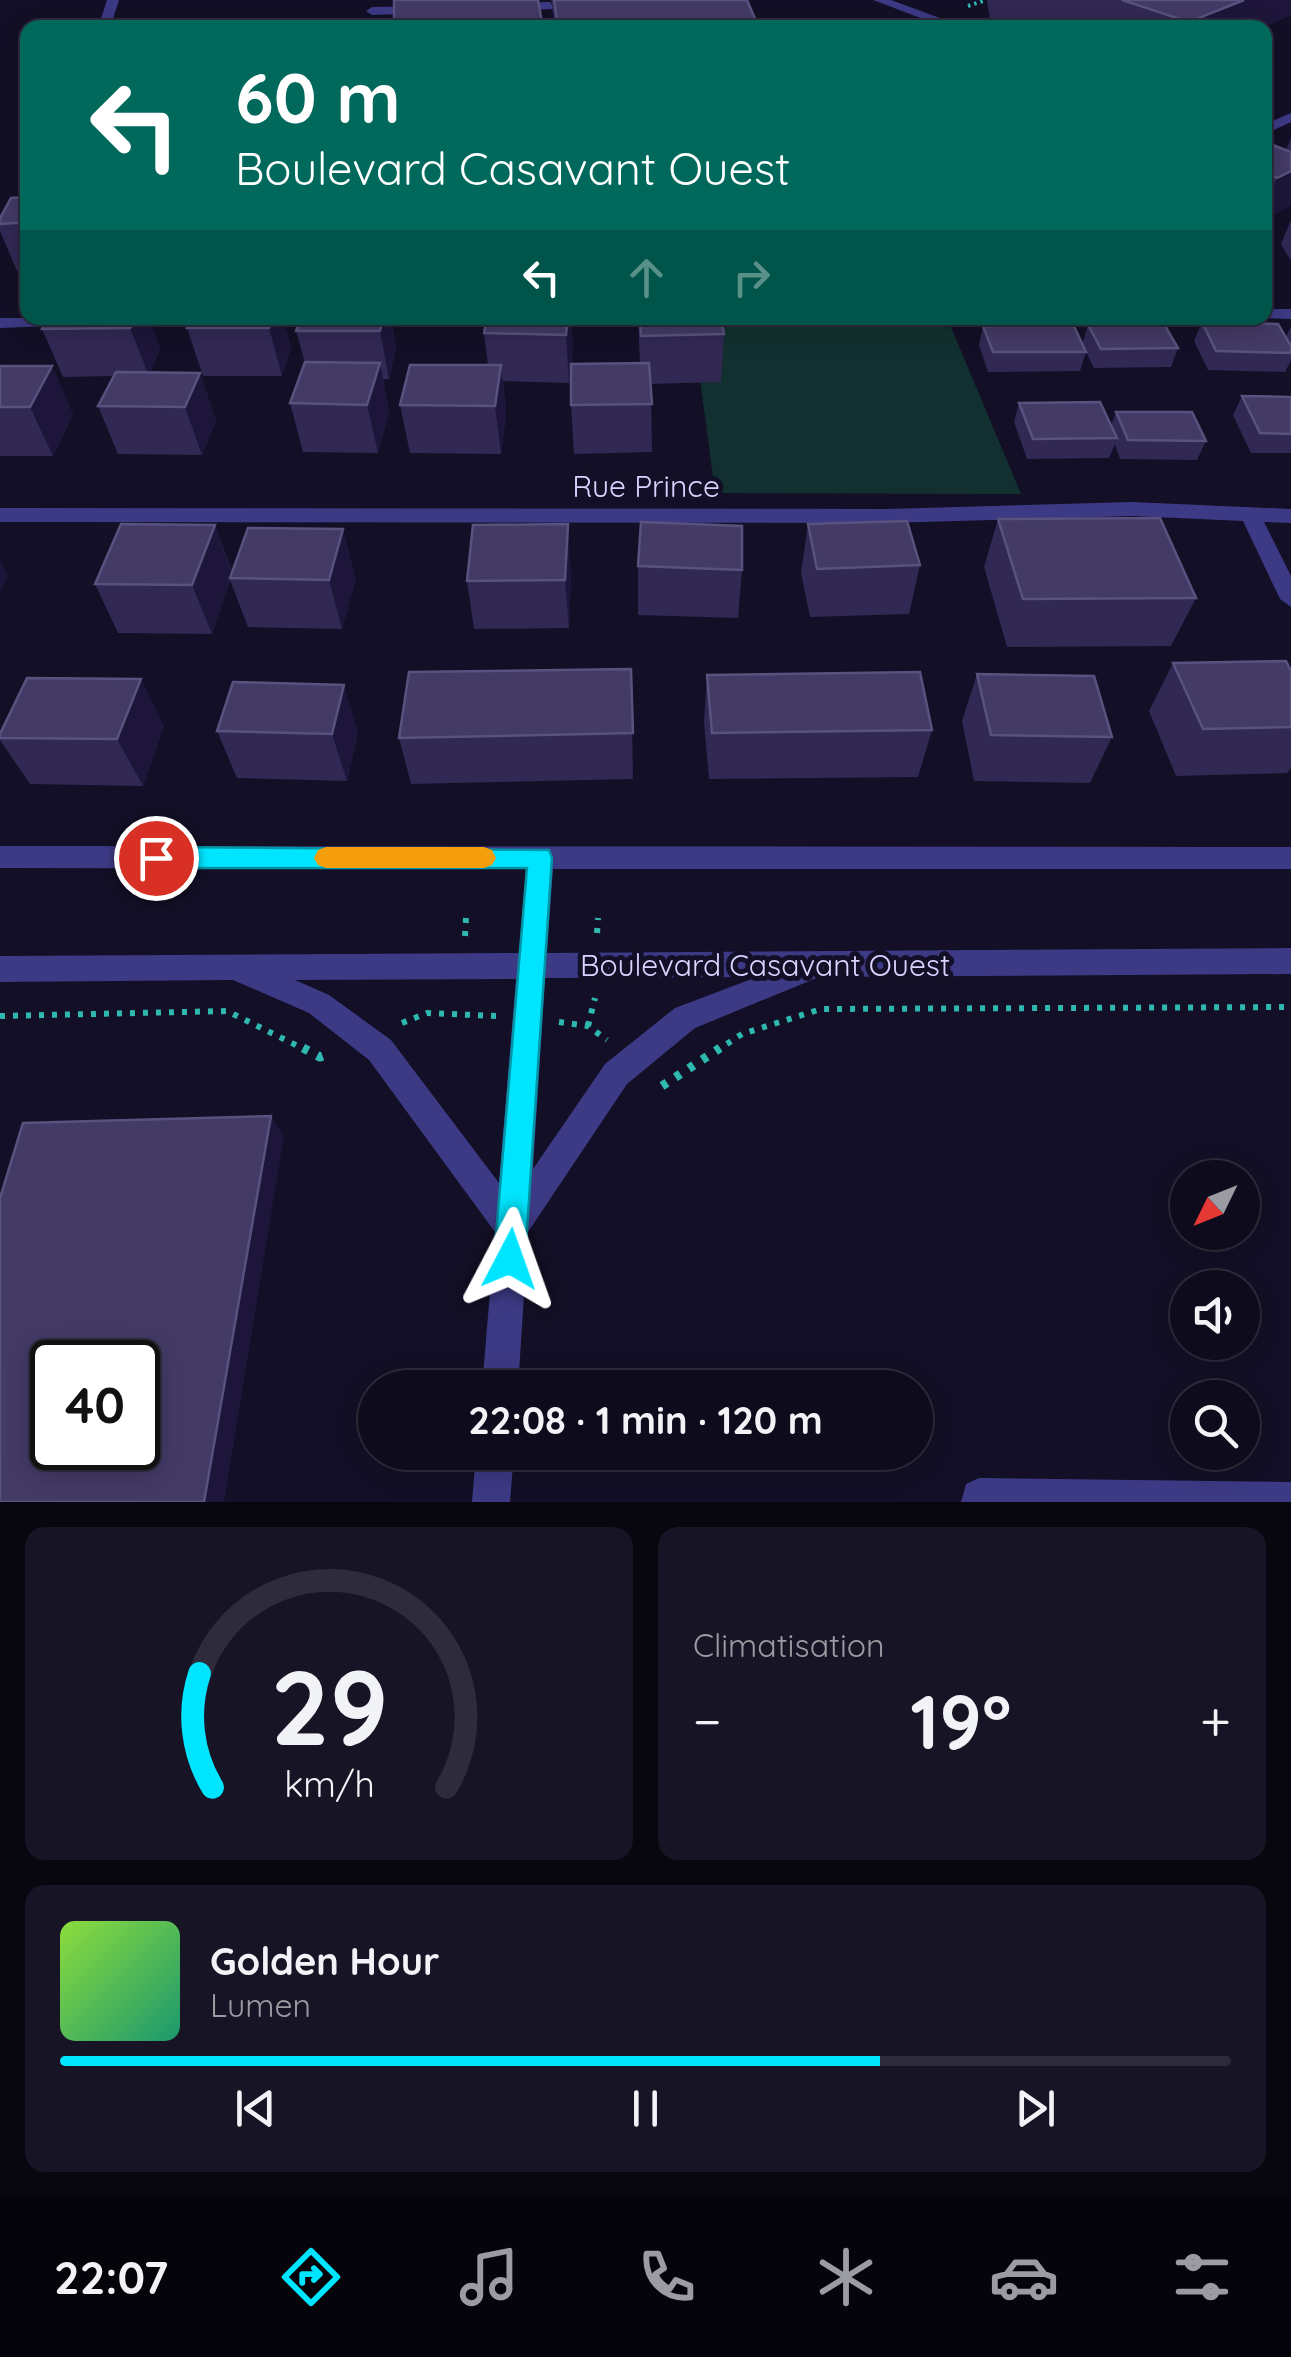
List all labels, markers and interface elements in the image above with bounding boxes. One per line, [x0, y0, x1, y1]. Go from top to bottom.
text: 60 m [235, 53, 401, 141]
icon: left [70, 60, 200, 190]
text: Boulevard Casavant Ouest [235, 140, 790, 196]
icon: left [514, 250, 569, 305]
icon: ahead [619, 250, 674, 305]
icon: right [724, 250, 779, 305]
street label: Rue Prince [572, 467, 720, 505]
pin [114, 816, 199, 901]
icon: arrive [129, 831, 184, 886]
street label: Boulevard Casavant Ouest [580, 946, 950, 984]
north arrow [1170, 1160, 1260, 1250]
map controls [1170, 1160, 1260, 1470]
position arrow [458, 1207, 562, 1311]
button: sound [1170, 1270, 1260, 1360]
speed limit sign: 40 [30, 1340, 160, 1470]
button: search [1170, 1380, 1260, 1470]
text: 22:08 · 1 min · 120 m [468, 1396, 823, 1444]
text: Climatisation [693, 1625, 885, 1665]
text: 29 [270, 1641, 388, 1771]
text: 19° [910, 1674, 1011, 1768]
text: − [693, 1686, 722, 1755]
text: + [1200, 1686, 1231, 1755]
text: km/h [284, 1761, 374, 1806]
text: Golden Hour [210, 1937, 439, 1985]
text: Lumen [210, 1985, 311, 2025]
icon: previous [228, 2081, 283, 2136]
icon: pause [618, 2081, 673, 2136]
icon: next [1008, 2081, 1063, 2136]
icon: directions [276, 2242, 346, 2312]
icon: music [454, 2242, 524, 2312]
icon: phone [632, 2242, 702, 2312]
icon: climate [811, 2242, 881, 2312]
icon: car [989, 2242, 1059, 2312]
icon: filters [1167, 2242, 1237, 2312]
text: 22:07 [54, 2249, 168, 2305]

